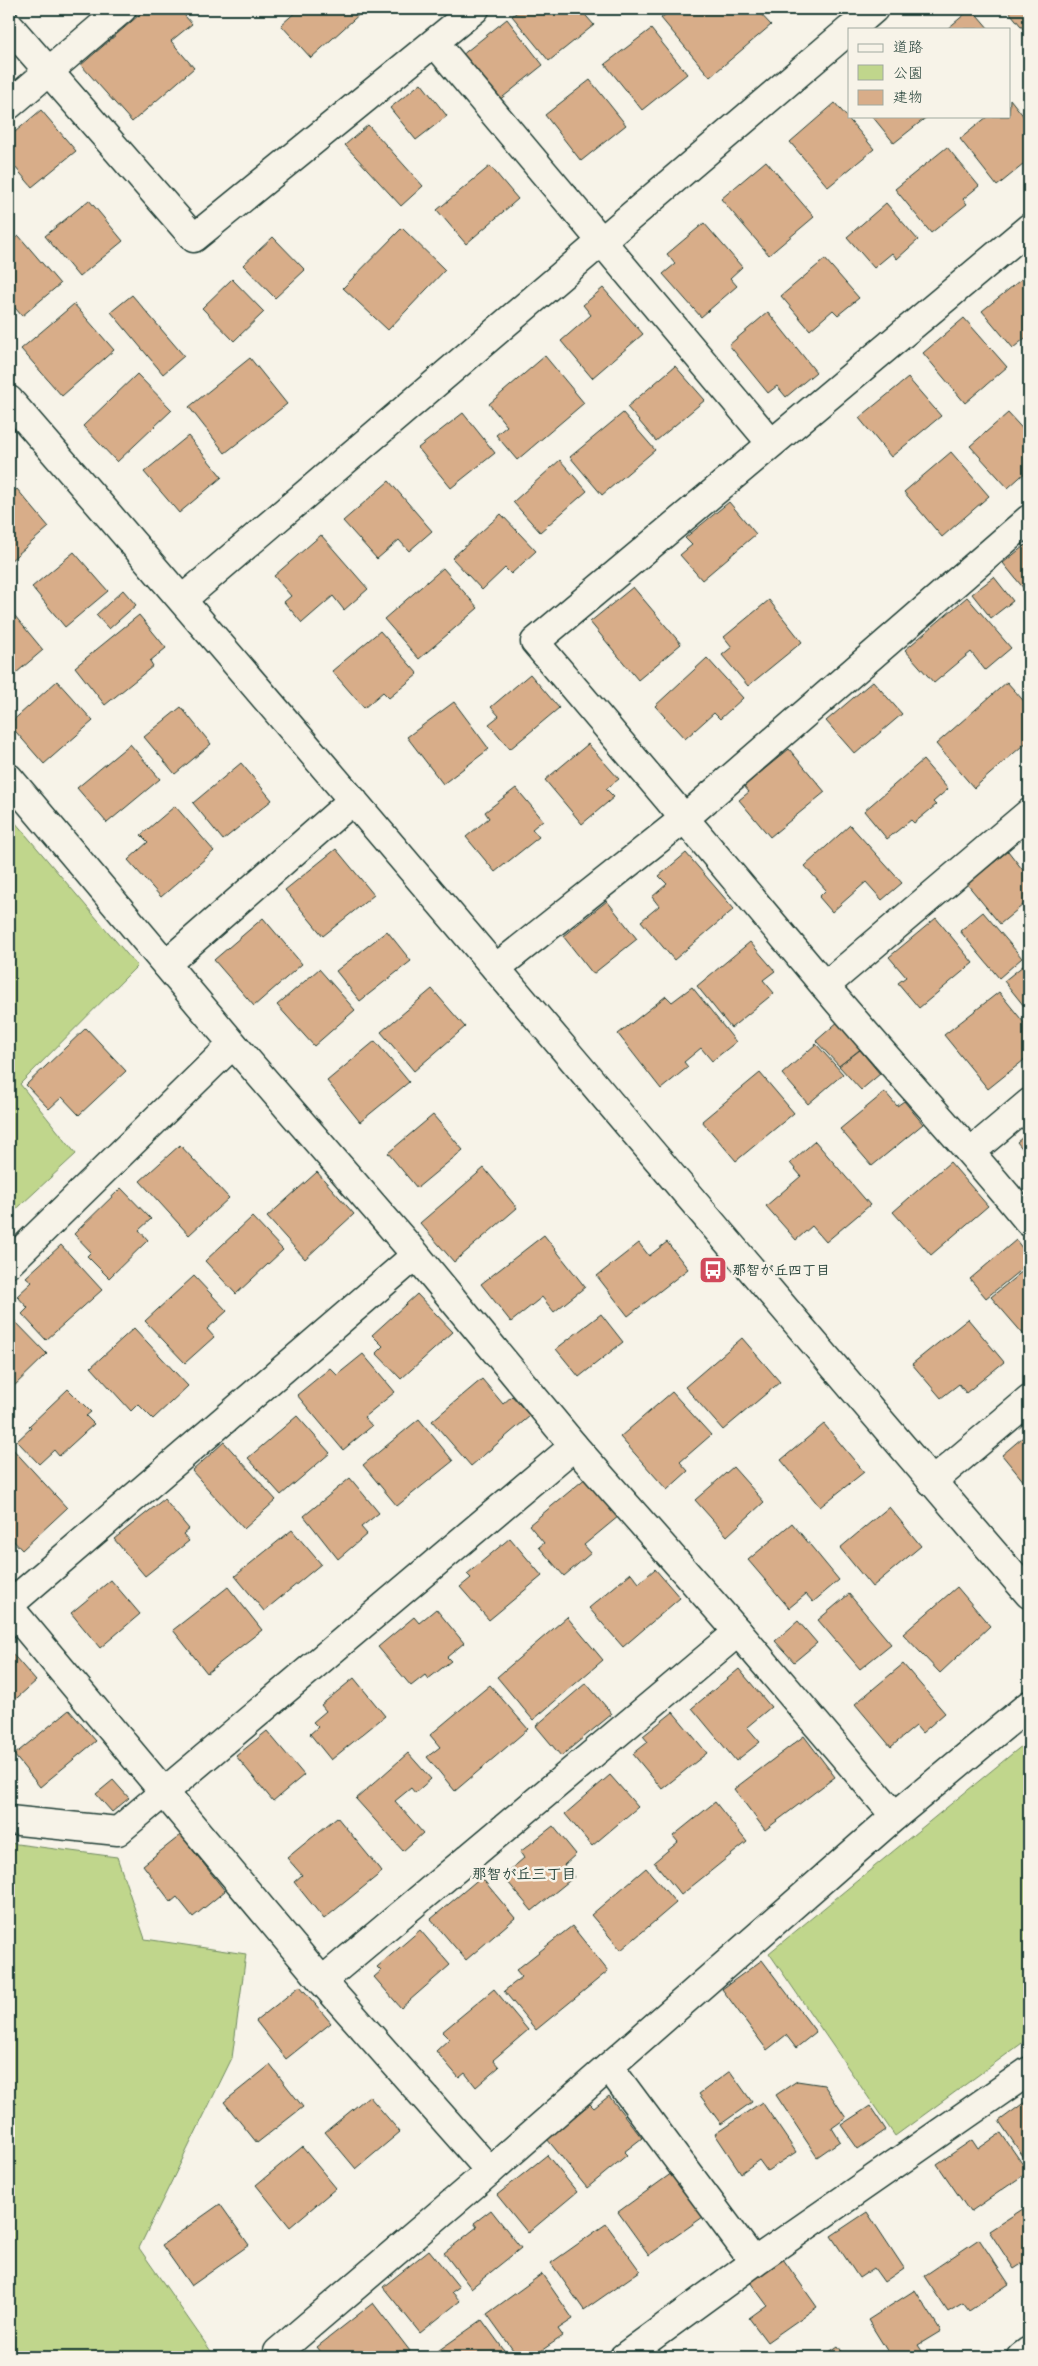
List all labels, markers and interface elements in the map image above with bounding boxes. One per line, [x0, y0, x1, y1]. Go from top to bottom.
legend [848, 28, 1010, 118]
text: 道路 [893, 36, 923, 56]
text: 公園 [893, 62, 923, 82]
text: 建物 [893, 86, 923, 106]
bus stop icon: 那智が丘四丁目 [698, 1255, 728, 1285]
place label: 那智が丘四丁目 [732, 1260, 830, 1279]
district label: 那智が丘三丁目 [471, 1863, 577, 1883]

